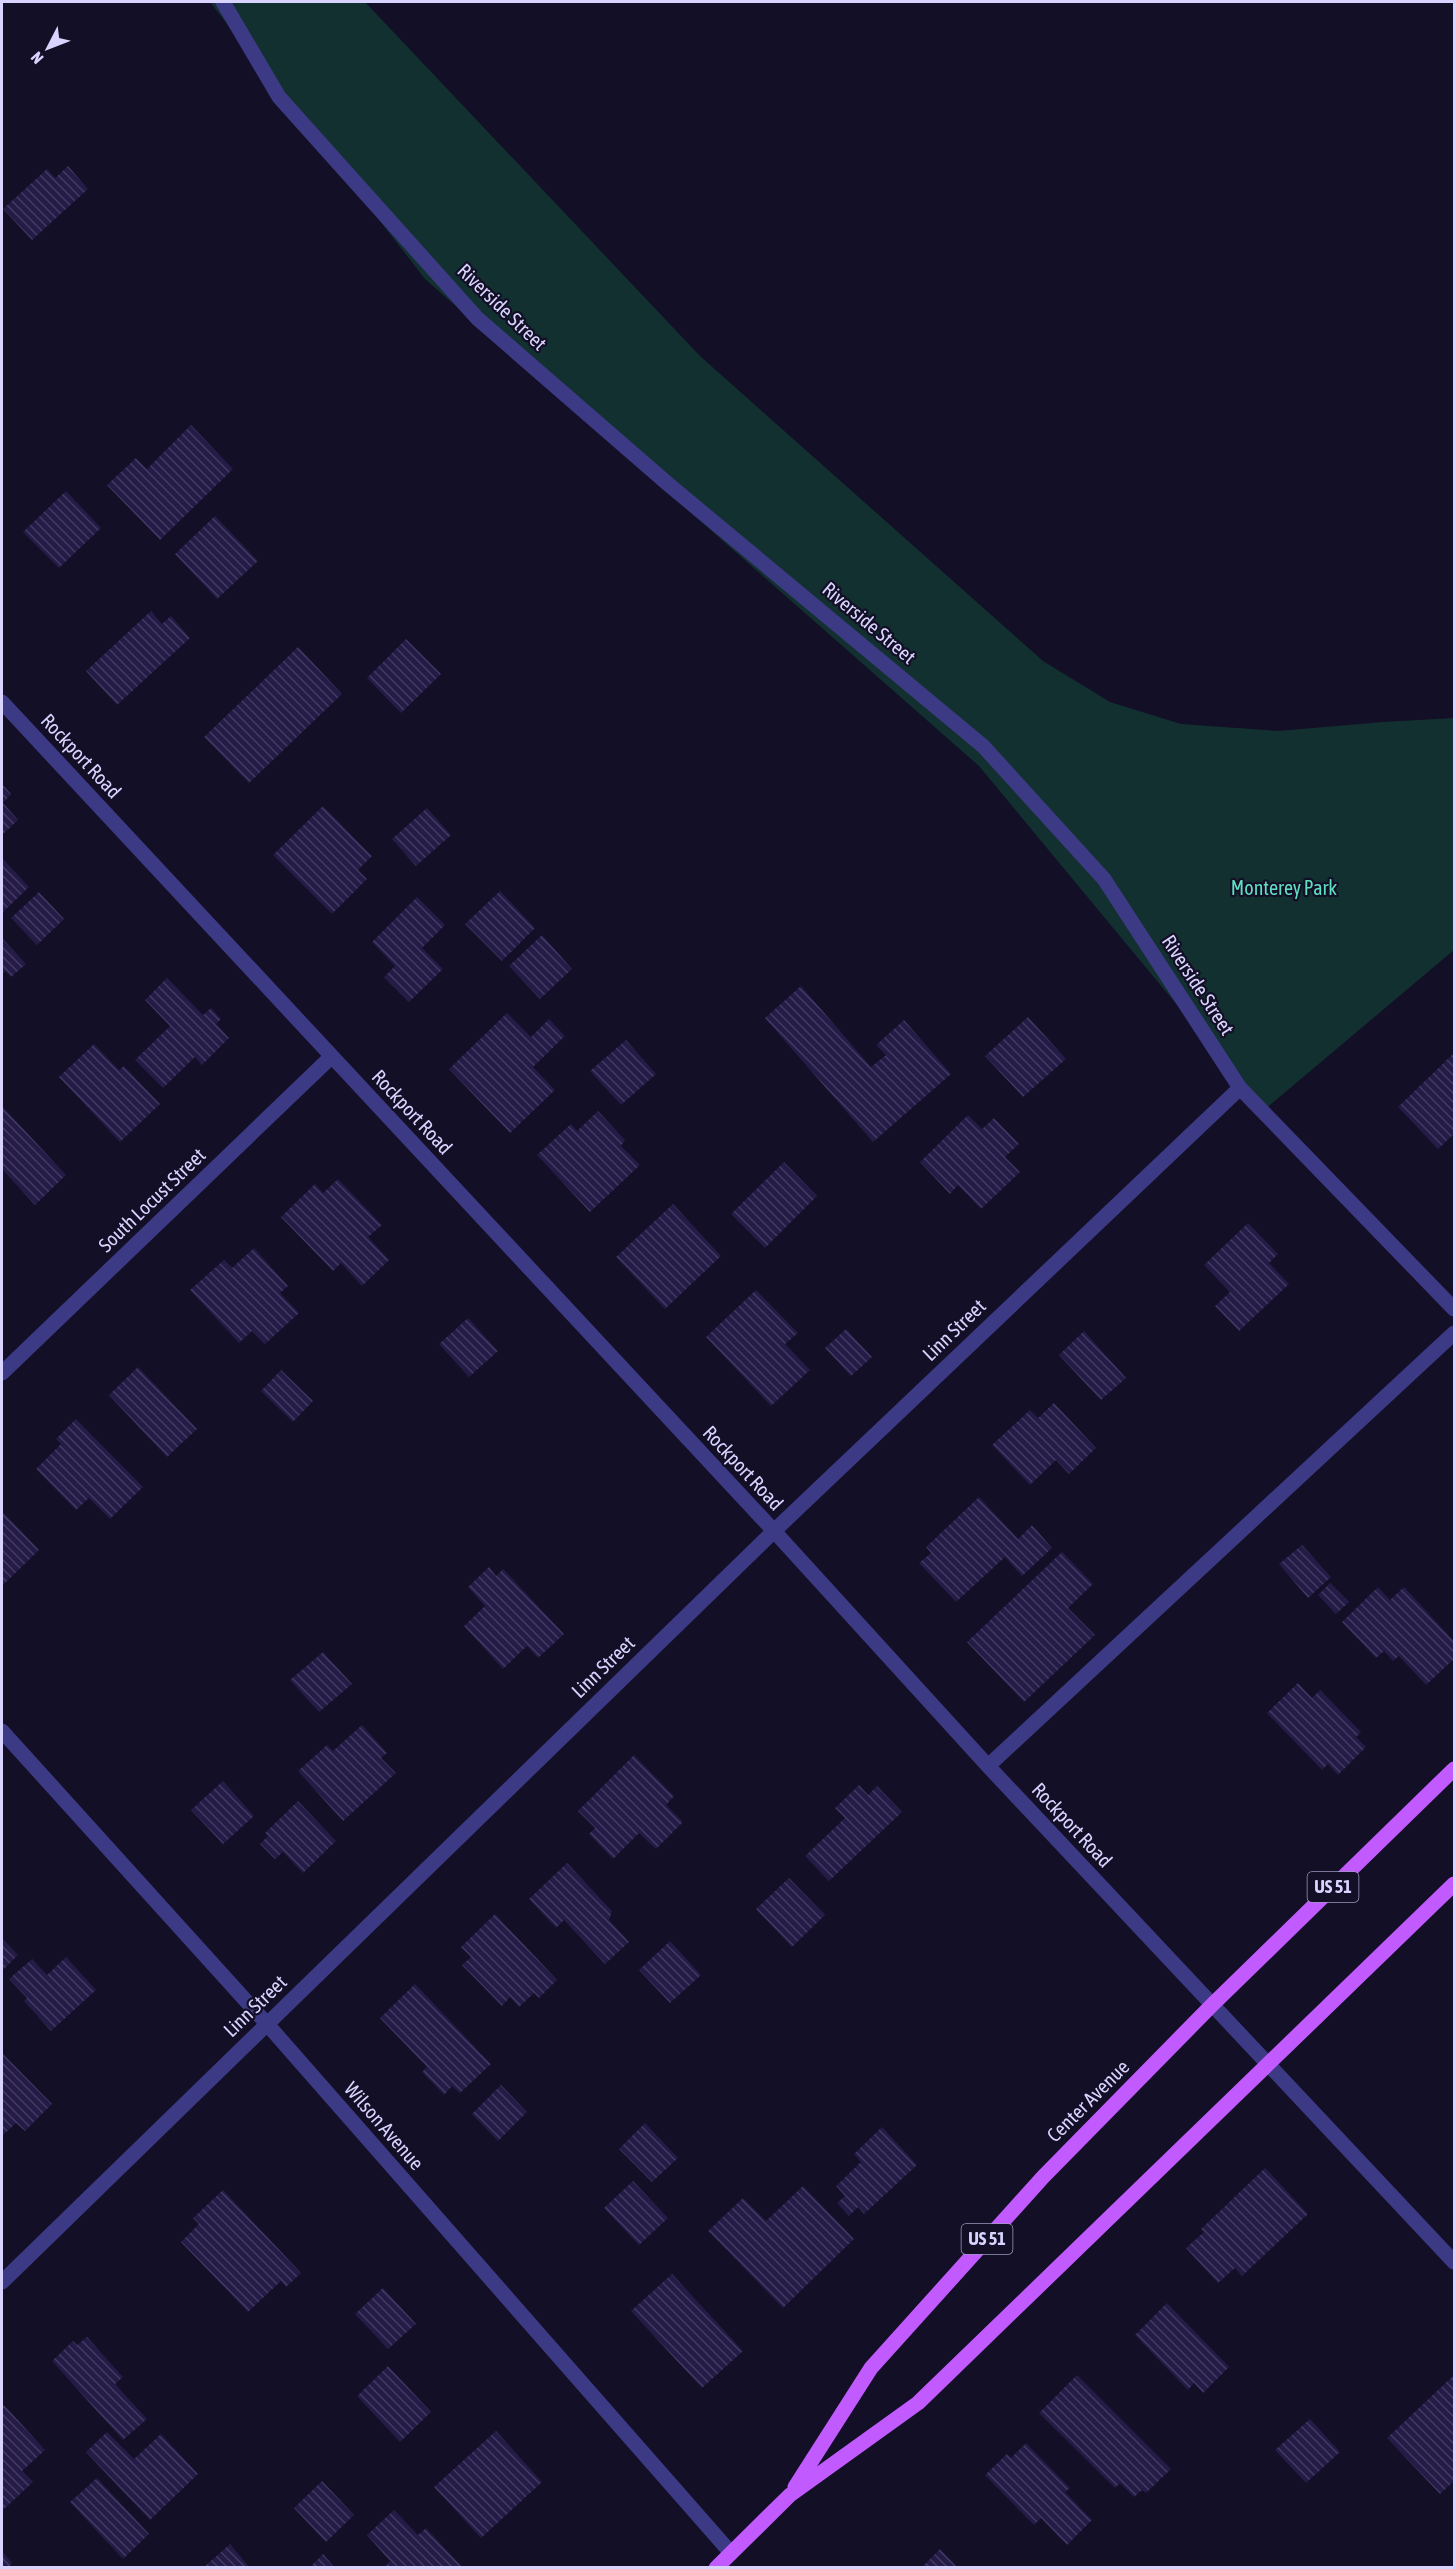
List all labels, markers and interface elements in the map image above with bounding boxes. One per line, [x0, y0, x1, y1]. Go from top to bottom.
north arrow [18, 18, 78, 78]
text: N [27, 49, 47, 68]
street label: Riverside Street [453, 259, 552, 355]
street label: Riverside Street [818, 577, 921, 668]
street label: Rockport Road [37, 709, 126, 803]
park label: Monterey Park [1231, 876, 1337, 899]
street label: Riverside Street [1158, 930, 1239, 1039]
street label: Rockport Road [368, 1065, 457, 1159]
street label: South Locust Street [94, 1143, 210, 1256]
street label: Linn Street [917, 1294, 990, 1365]
street label: Rockport Road [699, 1421, 788, 1515]
street label: Linn Street [566, 1631, 639, 1702]
street label: Rockport Road [1028, 1778, 1117, 1872]
road number: US 51 [1308, 1872, 1358, 1902]
street label: Linn Street [218, 1970, 291, 2041]
street label: Center Avenue [1042, 2055, 1133, 2146]
street label: Wilson Avenue [340, 2077, 429, 2174]
road number: US 51 [962, 2224, 1012, 2254]

